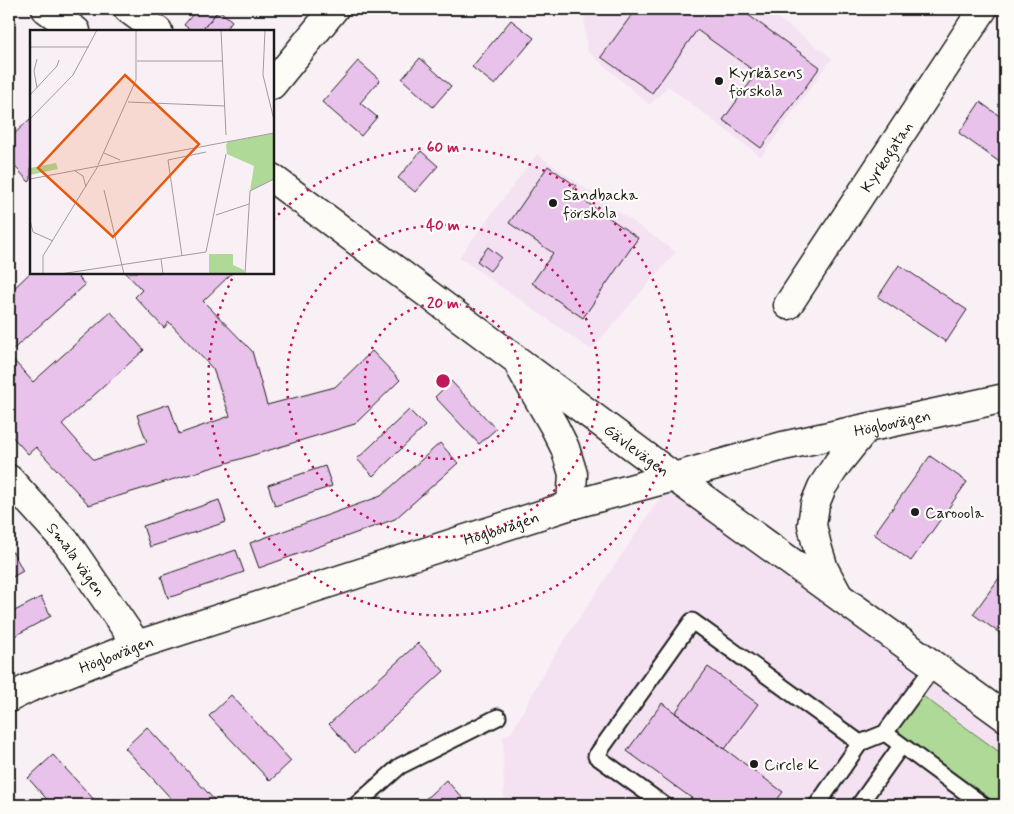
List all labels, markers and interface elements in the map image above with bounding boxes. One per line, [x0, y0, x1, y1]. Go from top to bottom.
inset map [30, 30, 274, 274]
place label: Kyrkåsens förskola [729, 63, 802, 102]
marker: Kyrkåsens förskola [713, 75, 725, 87]
street label: Kyrkogatan [856, 118, 918, 197]
text: 60 m [427, 138, 459, 158]
place label: Sandbacka förskola [563, 185, 638, 224]
marker: Sandbacka förskola [547, 197, 559, 209]
text: 40 m [426, 216, 460, 236]
text: 20 m [427, 294, 459, 314]
centre of rings [434, 372, 452, 390]
street label: Högbovägen [852, 405, 933, 442]
street label: Gävlevägen [599, 419, 673, 482]
place label: Carooola [925, 503, 984, 524]
marker: Carooola [909, 506, 921, 518]
street label: Högbovägen [461, 507, 542, 551]
street label: Smala vägen [41, 518, 110, 601]
street label: Högbovägen [76, 631, 156, 679]
place label: Circle K [764, 755, 819, 776]
marker: Circle K [748, 758, 760, 770]

